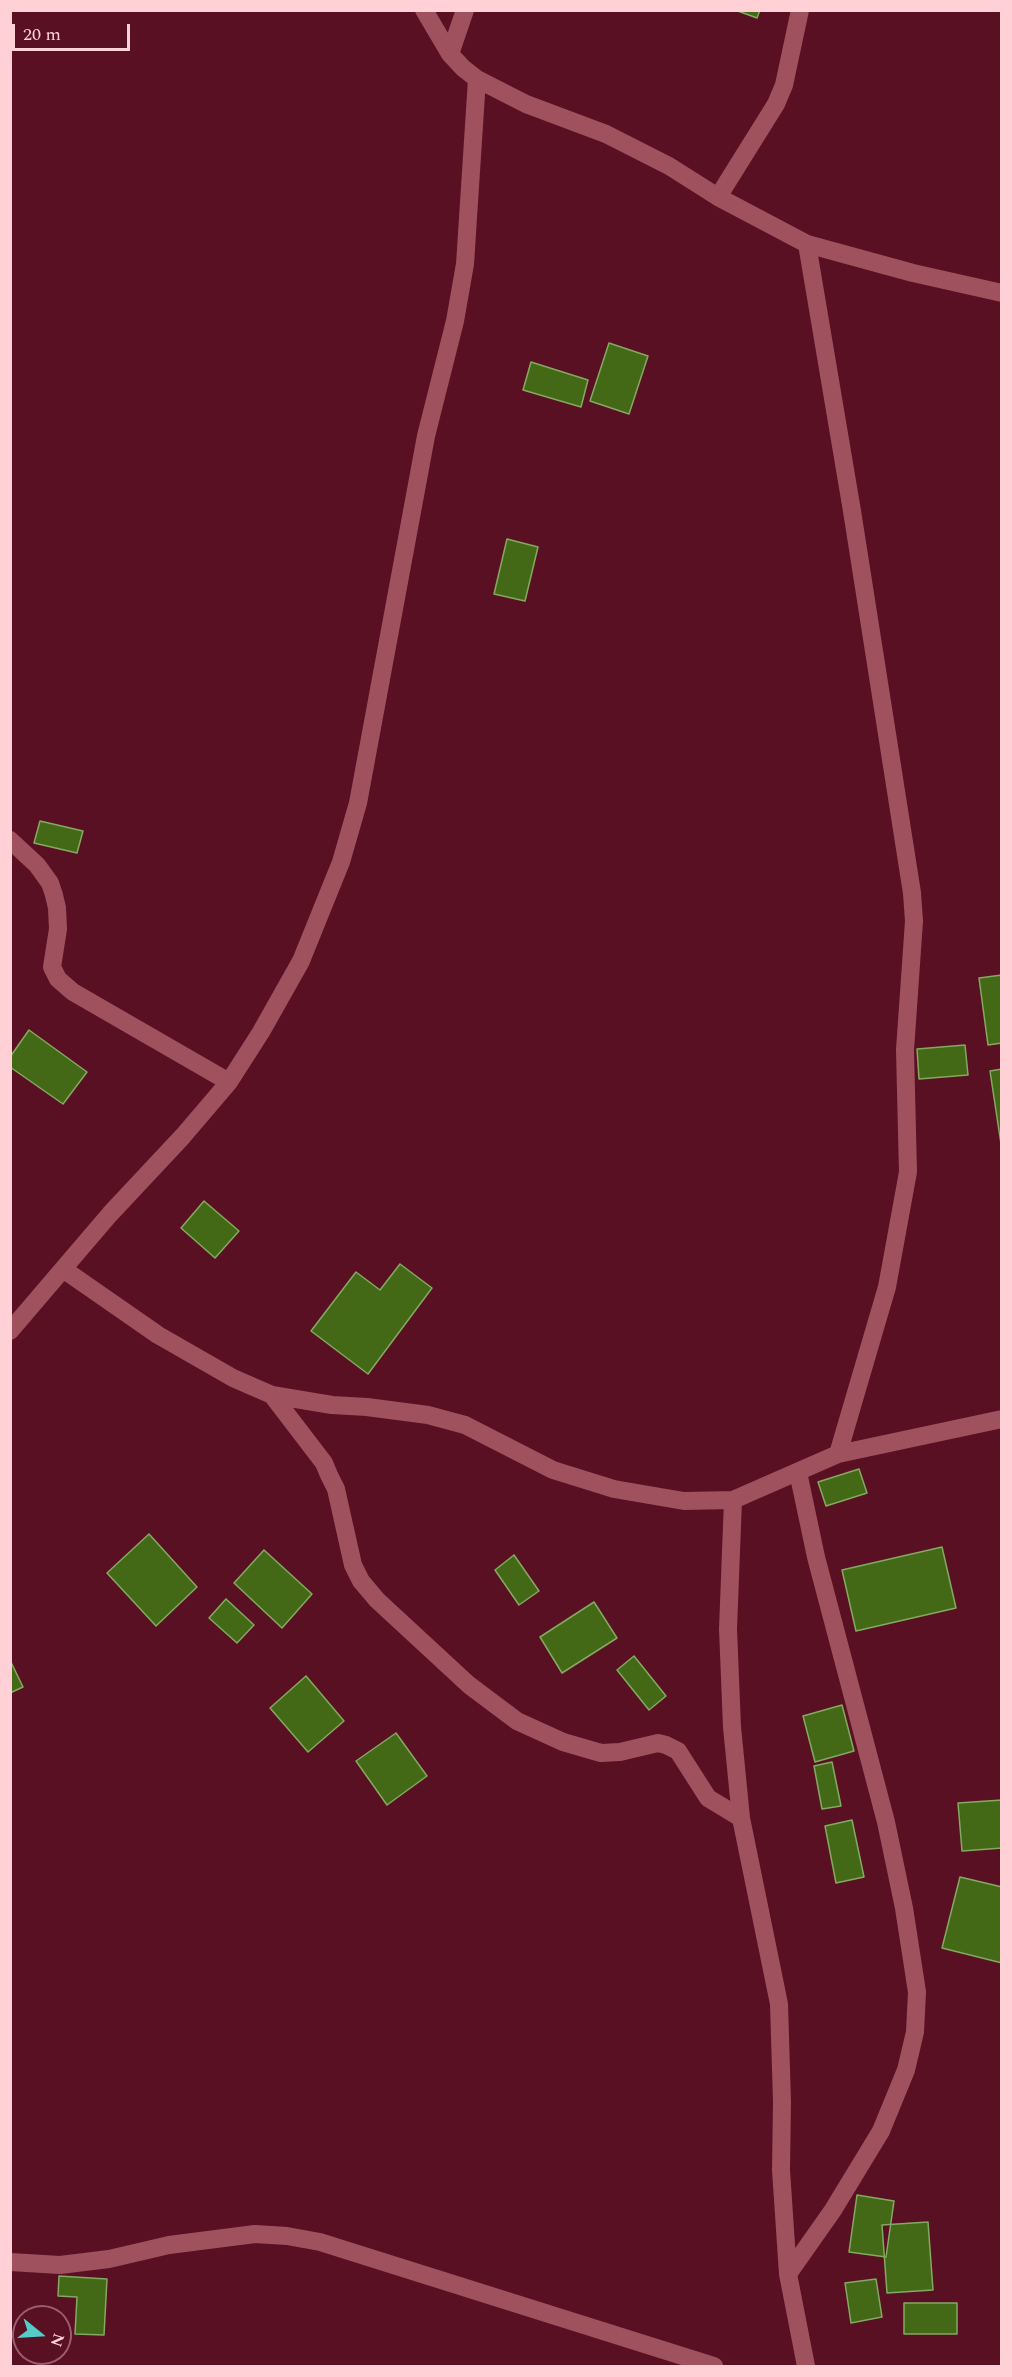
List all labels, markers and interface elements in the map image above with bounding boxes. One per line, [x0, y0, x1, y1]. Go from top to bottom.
scale bar [15, 12, 134, 50]
text: 20 m [23, 21, 61, 48]
north arrow [12, 2305, 72, 2365]
text: N [44, 2330, 71, 2350]

